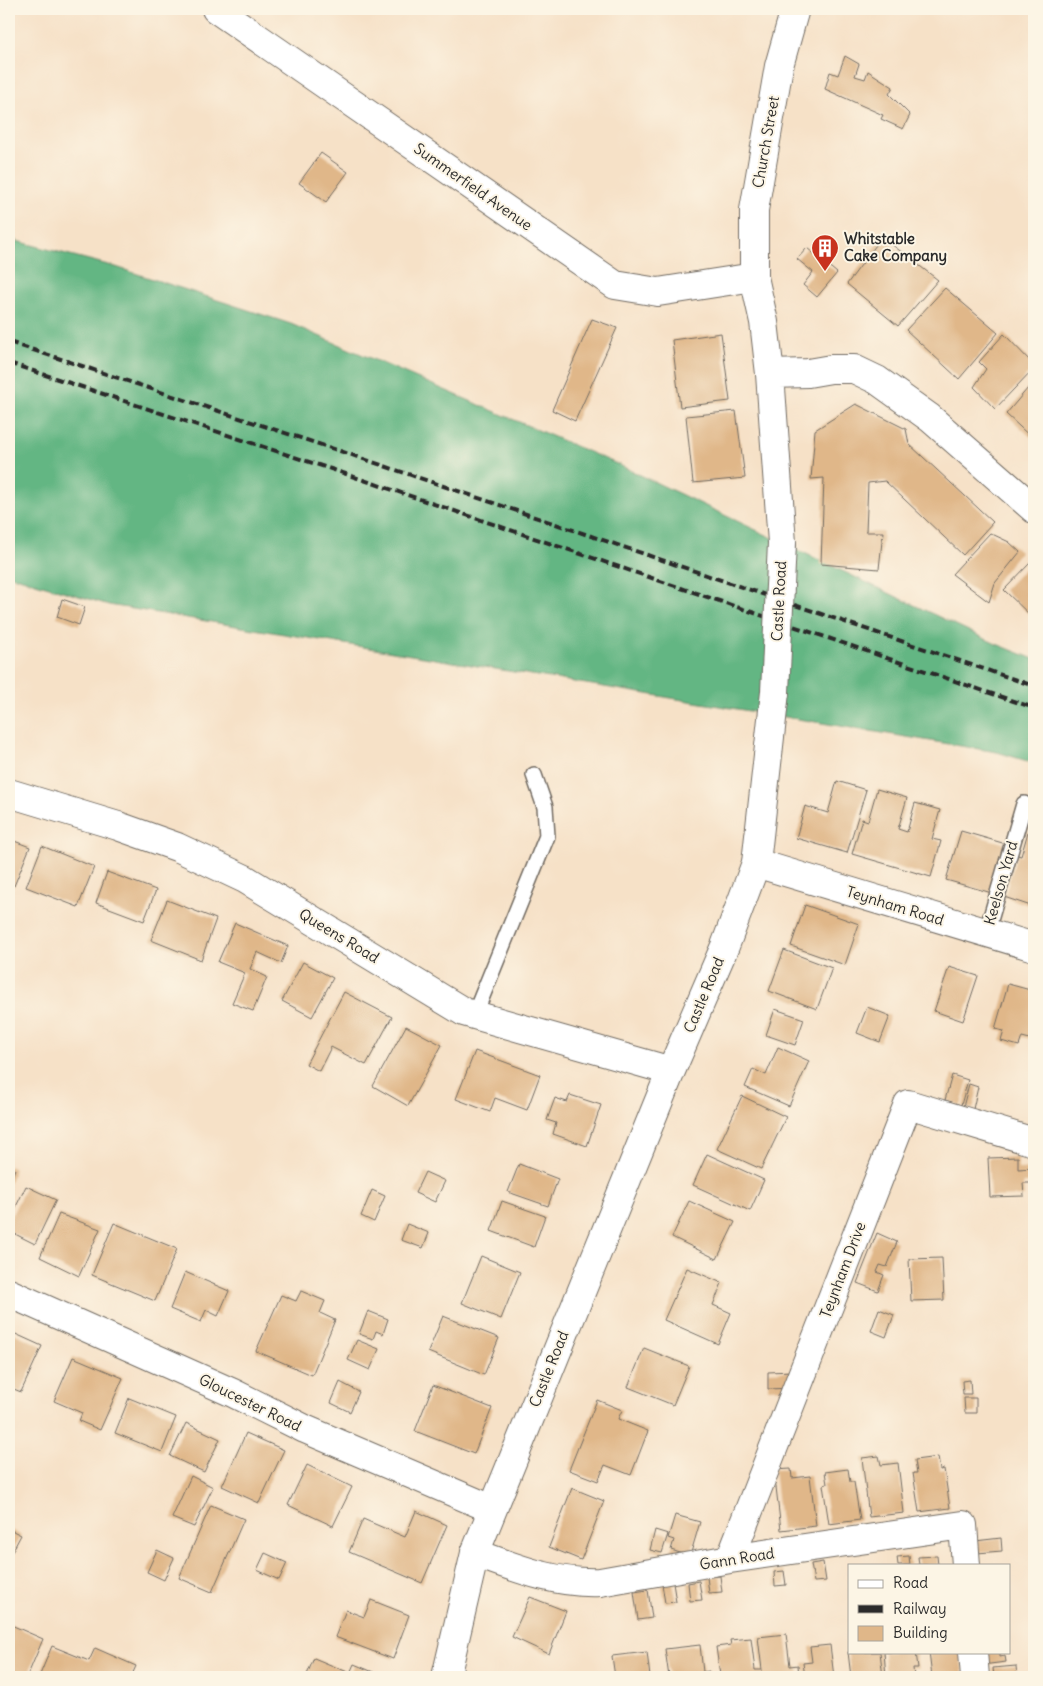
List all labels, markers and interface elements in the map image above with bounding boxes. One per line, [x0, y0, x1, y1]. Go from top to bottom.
street label: Church Street [748, 94, 783, 189]
street label: Summerfield Avenue [410, 139, 536, 235]
place label: Whitstable Cake Company [844, 229, 947, 266]
building icon: Whitstable Cake Company [810, 233, 840, 272]
street label: Castle Road [767, 560, 790, 642]
street label: Keelson Yard [979, 838, 1022, 927]
street label: Teynham Road [844, 882, 946, 929]
street label: Queens Road [296, 904, 383, 967]
street label: Castle Road [679, 954, 728, 1036]
street label: Teynham Drive [815, 1219, 870, 1321]
street label: Castle Road [525, 1328, 572, 1410]
street label: Gloucester Road [196, 1370, 305, 1436]
street label: Gann Road [698, 1543, 776, 1574]
legend [848, 1564, 1010, 1654]
text: Road [893, 1573, 928, 1592]
text: Railway [893, 1599, 947, 1618]
text: Building [893, 1623, 948, 1642]

